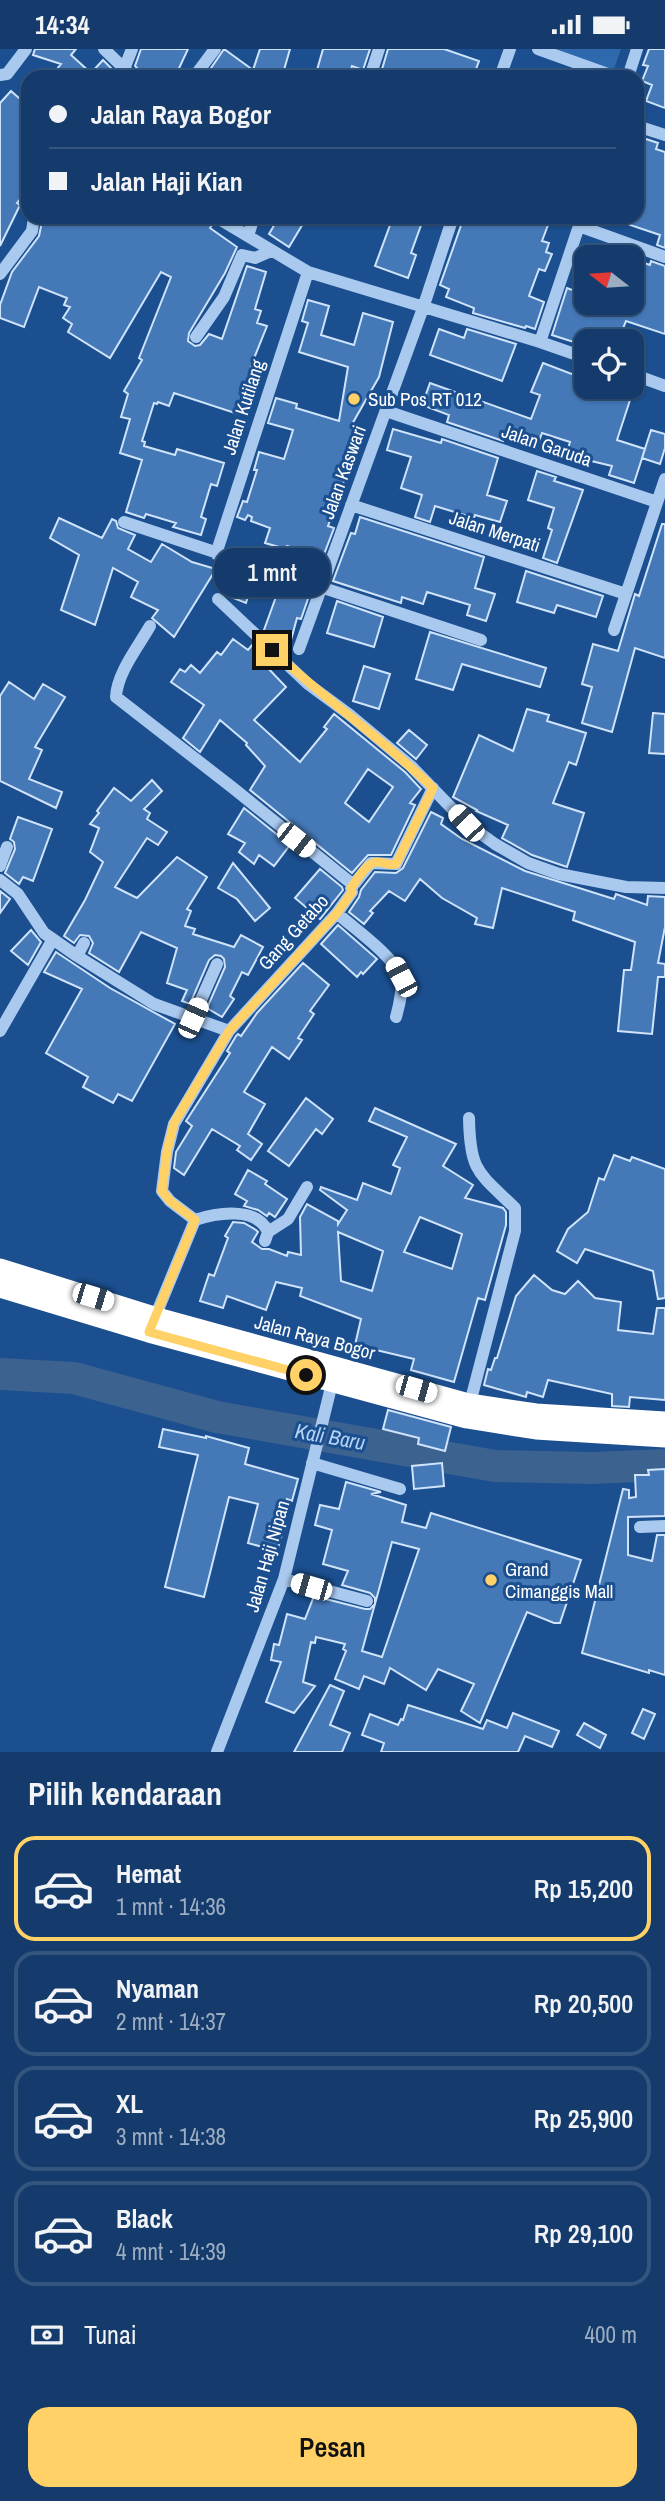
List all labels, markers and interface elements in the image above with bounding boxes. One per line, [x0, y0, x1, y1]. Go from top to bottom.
text: 14:34 [35, 7, 90, 42]
text: Jalan Raya Bogor [91, 97, 271, 132]
text: Jalan Haji Kian [91, 164, 243, 199]
north arrow [574, 245, 644, 315]
map controls [574, 245, 644, 399]
button: locate [574, 329, 644, 399]
street label: Jalan Kutilang [215, 356, 271, 458]
place label: Sub Pos RT 012 [368, 386, 482, 412]
marker: Sub Pos RT 012 [346, 391, 362, 407]
street label: Jalan Garuda [499, 417, 596, 473]
street label: Jalan Kaswari [314, 422, 372, 522]
street label: Jalan Merpati [446, 504, 544, 558]
callout: 1 mnt [214, 549, 330, 597]
text: 1 mnt [247, 557, 297, 588]
route end [256, 634, 288, 666]
car [444, 800, 489, 846]
car [273, 819, 320, 861]
street label: Gang Getabo [252, 889, 334, 975]
car [382, 954, 421, 1000]
car [175, 995, 212, 1041]
car [70, 1281, 117, 1313]
street label: Jalan Raya Bogor [252, 1308, 379, 1366]
route start [290, 1359, 322, 1391]
car [393, 1373, 440, 1405]
water label: Kali Baru [293, 1416, 368, 1457]
street label: Jalan Haji Nipan [239, 1497, 295, 1615]
place label: Grand Cimanggis Mall [505, 1556, 613, 1604]
car [288, 1571, 335, 1603]
marker: Grand Cimanggis Mall [483, 1572, 499, 1588]
text: Pilih kendaraan [28, 1772, 222, 1815]
text: Hemat [116, 1856, 181, 1891]
icon: car [32, 1857, 95, 1920]
text: Rp 15,200 [534, 1871, 633, 1906]
text: 1 mnt · 14:36 [116, 1891, 226, 1922]
text: Nyaman [116, 1971, 199, 2006]
icon: car [32, 1972, 95, 2035]
text: Rp 20,500 [534, 1986, 633, 2021]
text: 2 mnt · 14:37 [116, 2006, 226, 2037]
text: XL [116, 2086, 143, 2121]
icon: car [32, 2087, 95, 2150]
text: Rp 25,900 [534, 2101, 633, 2136]
text: 3 mnt · 14:38 [116, 2121, 226, 2152]
text: Black [116, 2201, 173, 2236]
icon: car [32, 2202, 95, 2265]
text: Rp 29,100 [534, 2216, 633, 2251]
text: 4 mnt · 14:39 [116, 2236, 226, 2267]
icon: cash [28, 2316, 66, 2354]
text: Tunai [84, 2317, 137, 2352]
text: 400 m [585, 2319, 637, 2350]
button: Pesan [28, 2407, 637, 2487]

